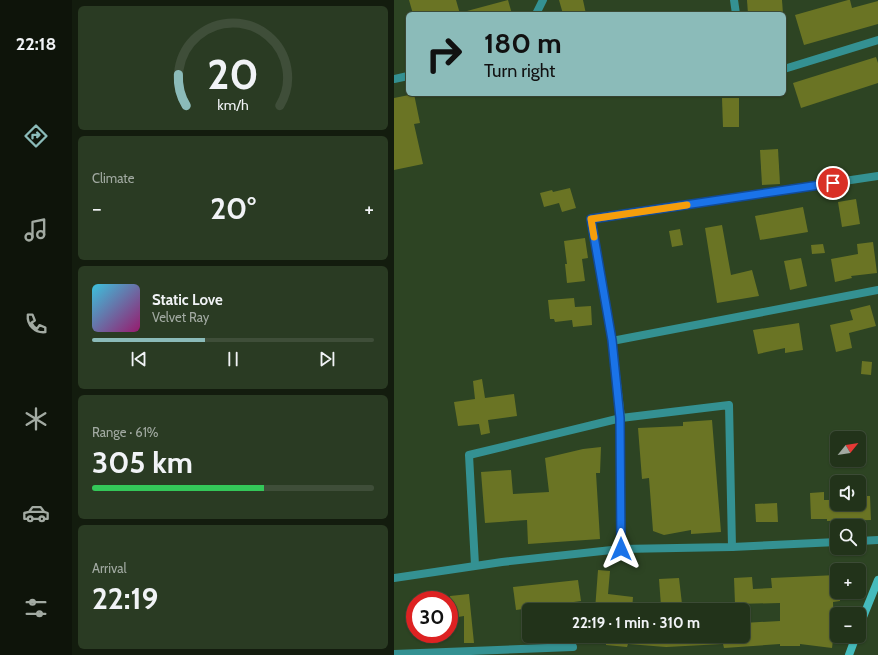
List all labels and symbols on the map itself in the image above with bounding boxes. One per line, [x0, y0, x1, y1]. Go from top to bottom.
pin [816, 166, 850, 200]
north arrow [830, 431, 866, 467]
position arrow [600, 528, 642, 570]
speed limit sign: 30 [406, 591, 458, 643]

